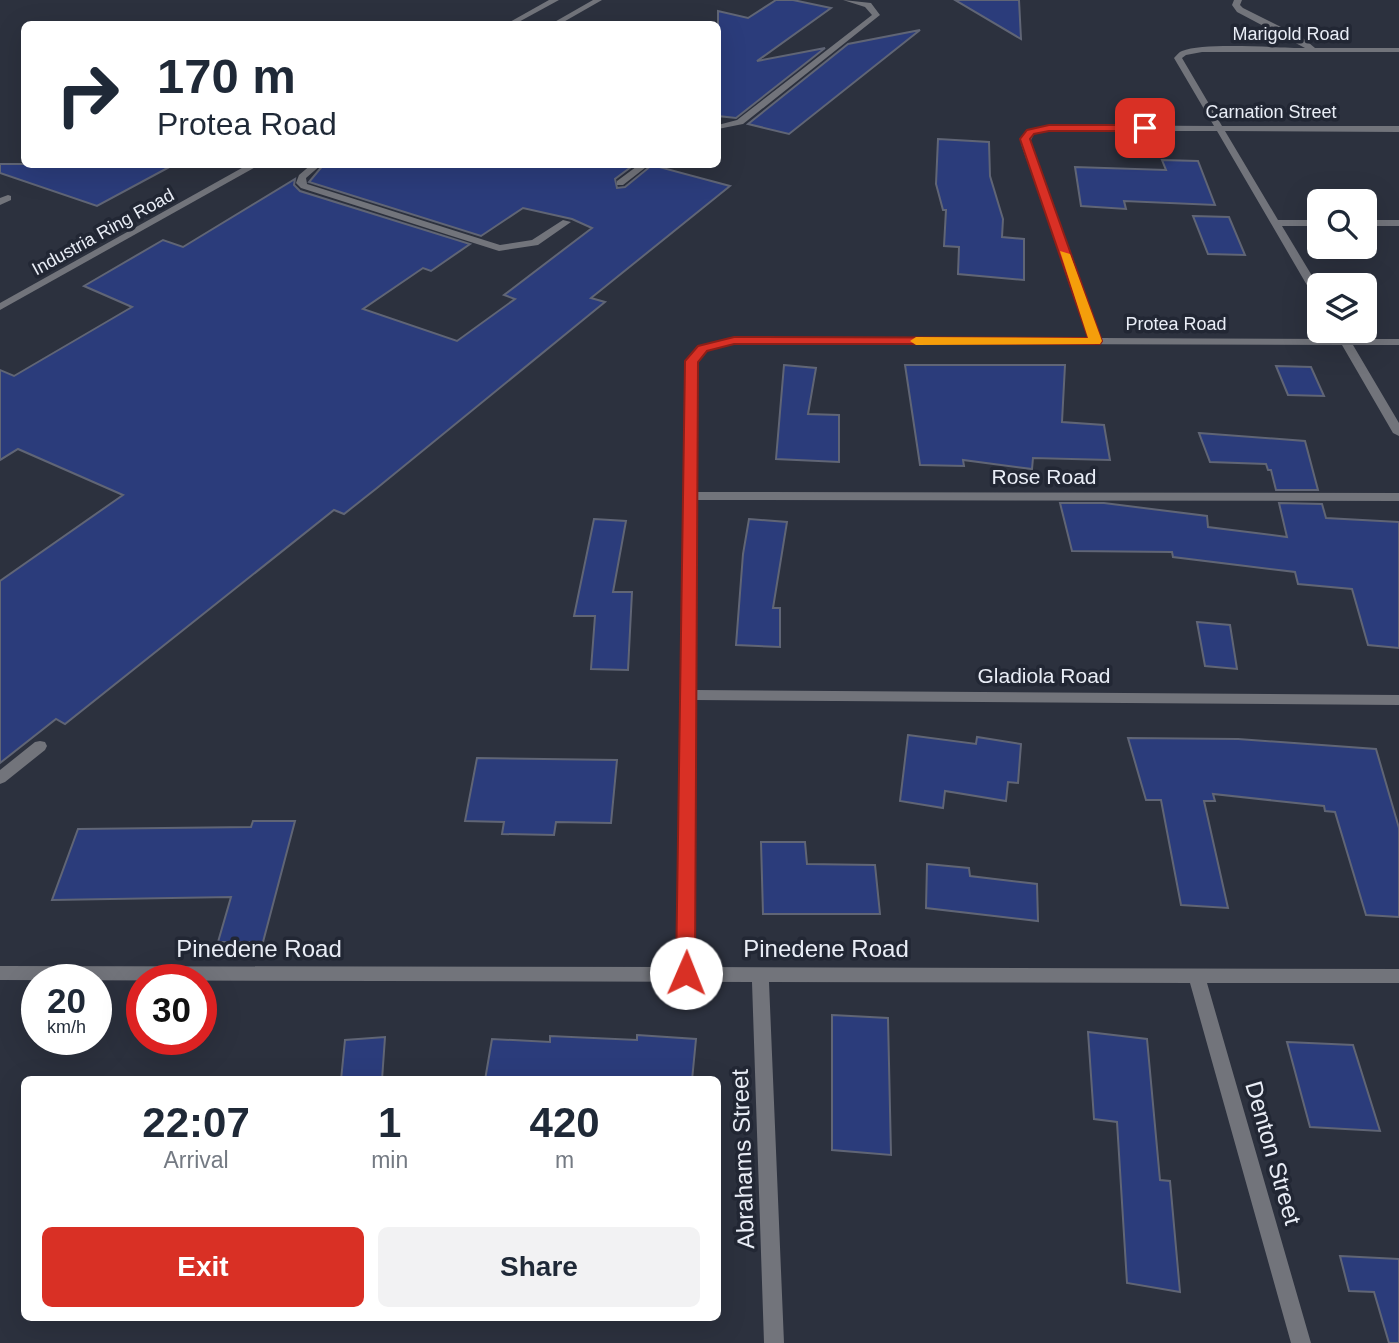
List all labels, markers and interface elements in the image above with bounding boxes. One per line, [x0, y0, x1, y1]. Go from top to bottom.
street label: Marigold Road [1232, 24, 1350, 44]
icon: right [42, 49, 133, 140]
text: 170 m [157, 49, 296, 103]
pin [1115, 98, 1175, 158]
street label: Carnation Street [1205, 102, 1337, 122]
text: Protea Road [157, 106, 337, 142]
icon: arrive [1126, 109, 1164, 147]
street label: Industria Ring Road [29, 185, 177, 279]
map controls [1307, 189, 1377, 343]
button: search [1307, 189, 1377, 259]
button: layers [1307, 273, 1377, 343]
street label: Protea Road [1125, 314, 1227, 334]
street label: Rose Road [991, 465, 1097, 488]
street label: Gladiola Road [977, 664, 1111, 687]
street label: Pinedene Road [176, 935, 342, 962]
street label: Pinedene Road [743, 935, 909, 962]
position arrow [649, 936, 723, 1010]
speed limit sign: 30 [126, 964, 217, 1055]
text: 20 [47, 981, 86, 1020]
text: km/h [47, 1017, 86, 1037]
street label: Abrahams Street [726, 1068, 759, 1249]
street label: Denton Street [1240, 1078, 1307, 1228]
text: 22:07 [142, 1099, 250, 1146]
text: 1 [378, 1099, 401, 1146]
text: 420 [530, 1099, 600, 1146]
text: Arrival [163, 1147, 229, 1173]
text: min [371, 1147, 408, 1173]
text: m [555, 1147, 574, 1173]
button: Exit [42, 1227, 364, 1307]
button: Share [378, 1227, 700, 1307]

